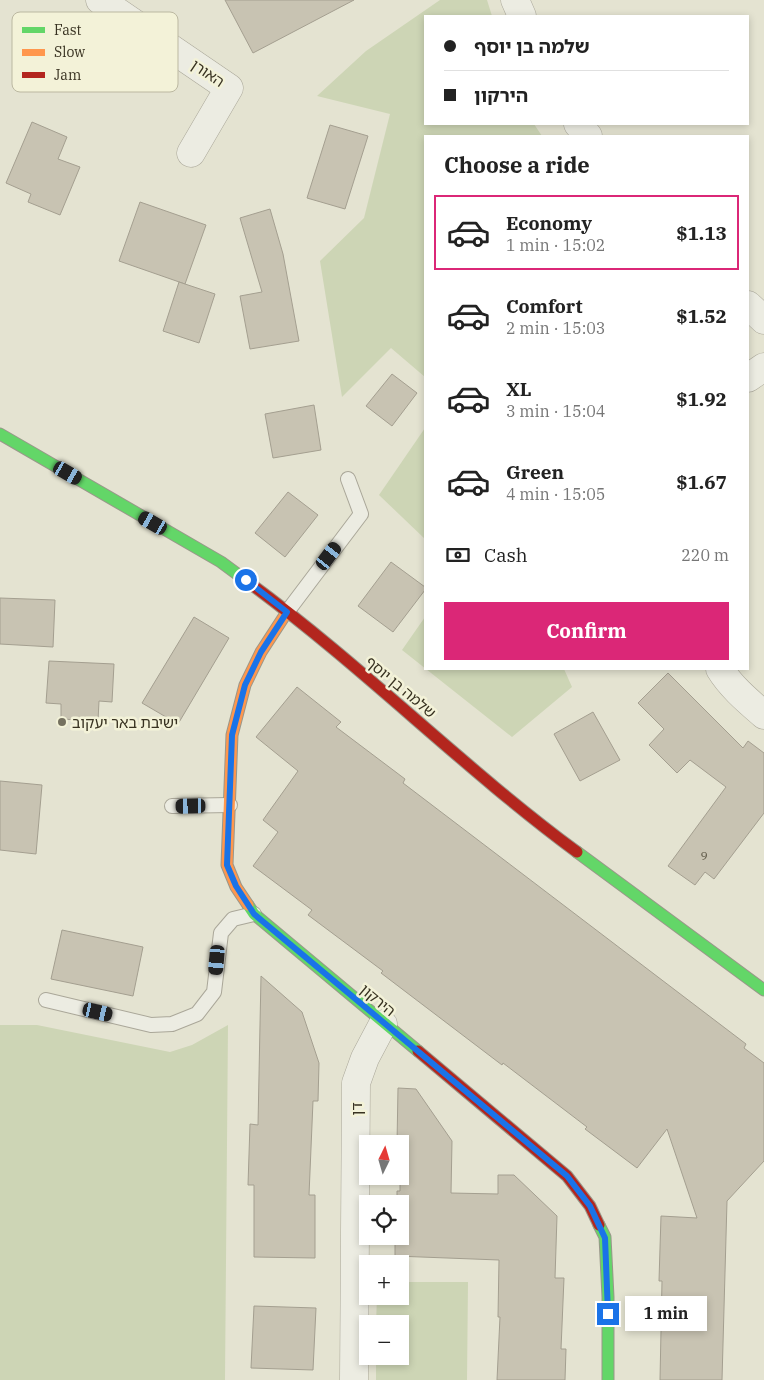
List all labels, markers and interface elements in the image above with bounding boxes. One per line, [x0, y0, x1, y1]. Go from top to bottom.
legend [12, 12, 178, 92]
text: Fast [54, 21, 82, 39]
text: שלמה בן יוסף [474, 34, 590, 58]
text: Slow [54, 43, 85, 61]
street label: האורן [188, 55, 228, 91]
text: Jam [54, 66, 81, 84]
text: הירקון [474, 83, 528, 107]
text: Choose a ride [444, 150, 590, 179]
icon: car [446, 210, 491, 255]
text: Economy [506, 211, 592, 235]
text: $1.13 [676, 221, 727, 245]
text: 1 min · 15:02 [506, 235, 605, 255]
icon: car [446, 293, 491, 338]
text: Comfort [506, 294, 583, 318]
text: $1.52 [676, 304, 727, 328]
text: 2 min · 15:03 [506, 318, 605, 338]
icon: car [446, 376, 491, 421]
text: XL [506, 377, 532, 401]
text: $1.92 [676, 387, 727, 411]
text: 3 min · 15:04 [506, 401, 605, 421]
car [51, 459, 84, 487]
icon: car [446, 459, 491, 504]
text: Green [506, 460, 564, 484]
text: $1.67 [676, 470, 727, 494]
text: 4 min · 15:05 [506, 484, 605, 504]
car [136, 509, 169, 537]
car [313, 540, 344, 572]
icon: cash [444, 541, 472, 569]
text: Cash [484, 543, 528, 567]
text: 220 m [681, 545, 729, 565]
route start [235, 569, 257, 591]
button: Confirm [444, 602, 729, 660]
street label: שלמה בן יוסף [362, 652, 440, 722]
place label: ישיבת באר יעקוב [72, 713, 178, 732]
marker: ישיבת באר יעקוב [56, 716, 68, 728]
car [175, 798, 206, 814]
house number: 9 [700, 848, 708, 863]
car [208, 944, 225, 976]
street label: הירקון [356, 980, 400, 1020]
car [81, 1001, 114, 1023]
street label: דן [347, 1102, 366, 1116]
north arrow [359, 1135, 409, 1185]
map controls [359, 1135, 409, 1365]
button: locate [359, 1195, 409, 1245]
button: + [359, 1255, 409, 1305]
callout: 1 min [626, 1296, 708, 1332]
route end [597, 1303, 619, 1325]
text: 1 min [644, 1303, 688, 1323]
button: − [359, 1315, 409, 1365]

